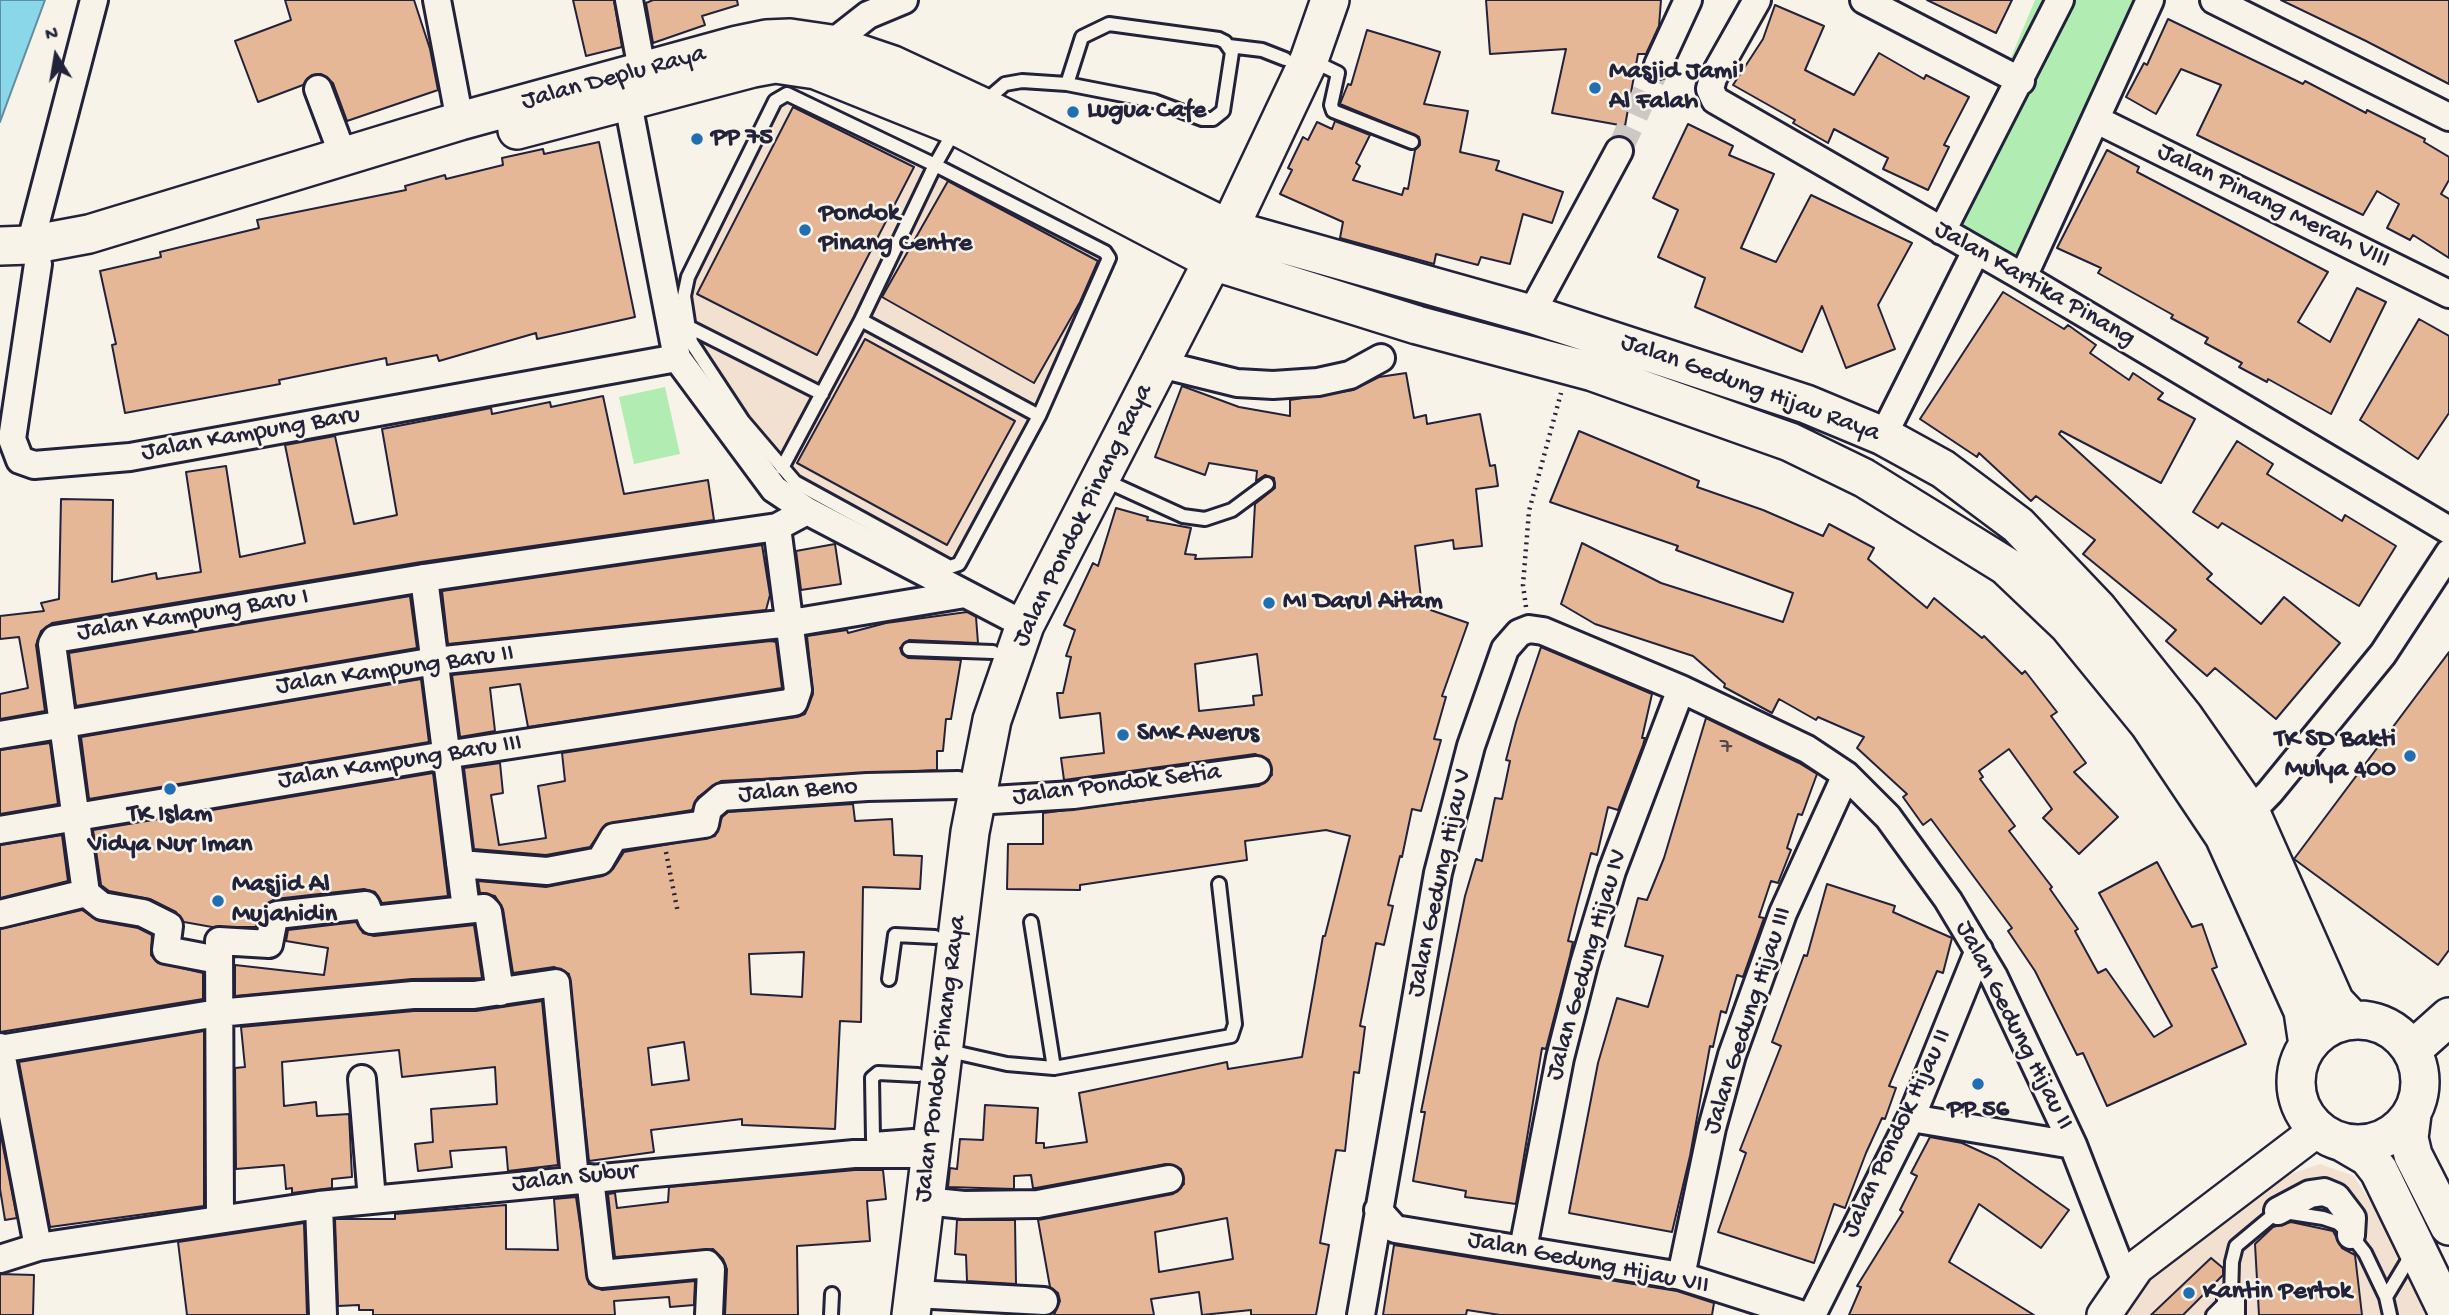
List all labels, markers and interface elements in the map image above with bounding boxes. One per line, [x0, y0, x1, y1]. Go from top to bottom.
north arrow [21, 21, 91, 91]
text: N [44, 22, 60, 47]
street label: Jalan Deplu Raya [518, 39, 710, 119]
place label: Masjid Jami' Al Falah [1609, 57, 1745, 119]
marker: Masjid Jami' Al Falah [1587, 80, 1603, 96]
place label: Lugua Cafe [1087, 96, 1206, 128]
marker: Lugua Cafe [1065, 104, 1081, 120]
place label: PP 75 [711, 123, 773, 155]
marker: PP 75 [689, 131, 705, 147]
street label: Jalan Pinang Merah VIII [2151, 137, 2395, 277]
place label: Pondok Pinang Centre [819, 199, 972, 260]
street label: Jalan Kartika Pinang [1928, 215, 2140, 355]
marker: Pondok Pinang Centre [797, 222, 813, 238]
street label: Jalan Gedung Hijau Raya [1616, 328, 1884, 450]
street label: Jalan Pondok Pinang Raya [1007, 379, 1161, 653]
street label: Jalan Kampung Baru [139, 400, 363, 470]
street label: Jalan Kampung Baru I [75, 582, 311, 650]
place label: MI Darul Aitam [1283, 587, 1443, 619]
marker: MI Darul Aitam [1261, 595, 1277, 611]
street label: Jalan Kampung Baru II [274, 639, 516, 703]
place label: SMK Averus [1137, 719, 1259, 751]
place label: TK SD Bakti Mulya 400 [2275, 725, 2396, 786]
marker: SMK Averus [1115, 727, 1131, 743]
street label: Jalan Kampung Baru III [276, 728, 524, 798]
house number: 7 [1720, 734, 1732, 762]
marker: TK SD Bakti Mulya 400 [2402, 748, 2418, 764]
street label: Jalan Pondok Setia [1011, 758, 1223, 814]
street label: Jalan Gedung Hijau V [1402, 766, 1480, 1000]
street label: Jalan Beno [737, 772, 859, 812]
marker: TK Islam Vidya Nur Iman [162, 781, 178, 797]
place label: TK Islam Vidya Nur Iman [88, 800, 252, 862]
street label: Jalan Gedung Hijau IV [1540, 846, 1636, 1084]
place label: Masjid Al Mujahidin [232, 870, 337, 931]
marker: Masjid Al Mujahidin [210, 893, 226, 909]
street label: Jalan Gedung Hijau III [1698, 903, 1800, 1139]
street label: Jalan Pondok Pinang Raya [909, 914, 975, 1204]
street label: Jalan Gedung Hijau II [1947, 916, 2079, 1136]
street label: Jalan Pondok Hijau II [1836, 1025, 1960, 1243]
marker: PP 56 [1970, 1076, 1986, 1092]
place label: PP 56 [1947, 1095, 2009, 1127]
street label: Jalan Subur [511, 1157, 639, 1201]
street label: Jalan Gedung Hijau VII [1465, 1225, 1711, 1303]
place label: Kantin Pertok [2203, 1277, 2352, 1309]
marker: Kantin Pertok [2181, 1285, 2197, 1301]

